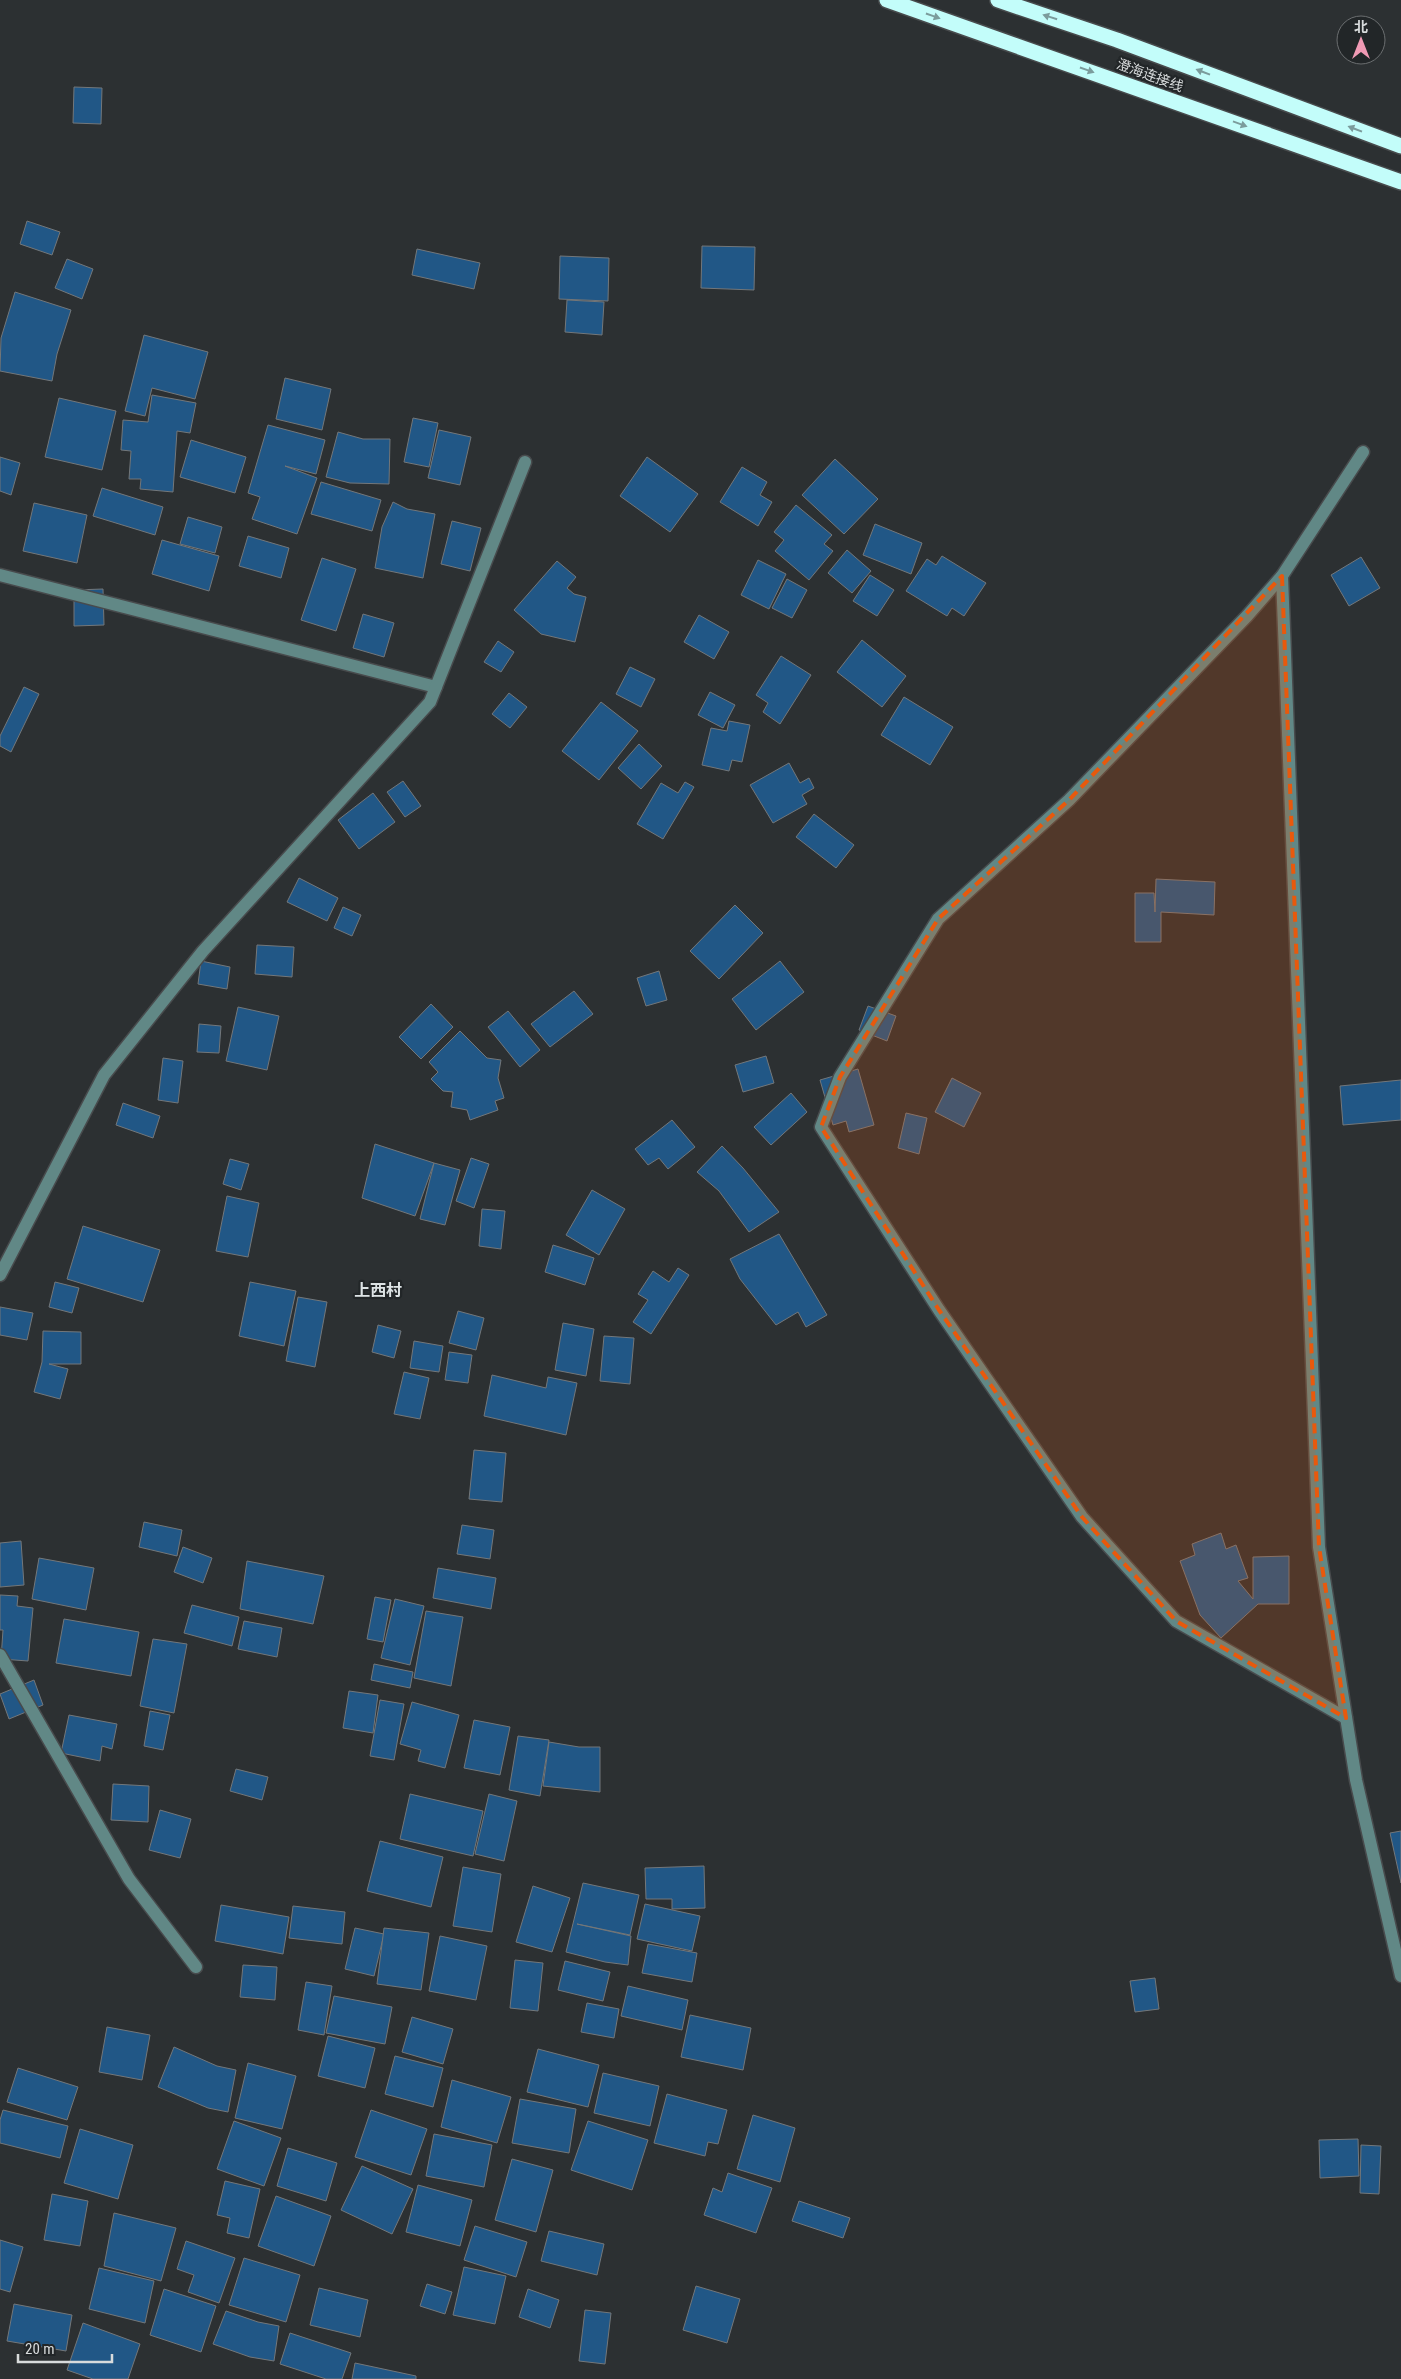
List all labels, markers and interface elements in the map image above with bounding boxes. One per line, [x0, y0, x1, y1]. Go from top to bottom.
one-way arrow [926, 12, 941, 20]
one-way arrow [1042, 13, 1057, 21]
north arrow [1336, 15, 1386, 65]
text: 北 [1354, 19, 1368, 35]
street label: 澄海连接线 [1114, 56, 1186, 94]
one-way arrow [1079, 66, 1094, 74]
one-way arrow [1195, 68, 1210, 76]
one-way arrow [1232, 121, 1247, 128]
one-way arrow [1348, 125, 1363, 132]
district label: 上西村 [354, 1281, 402, 1300]
scale bar [18, 2332, 111, 2364]
text: 20 m [25, 2340, 55, 2358]

